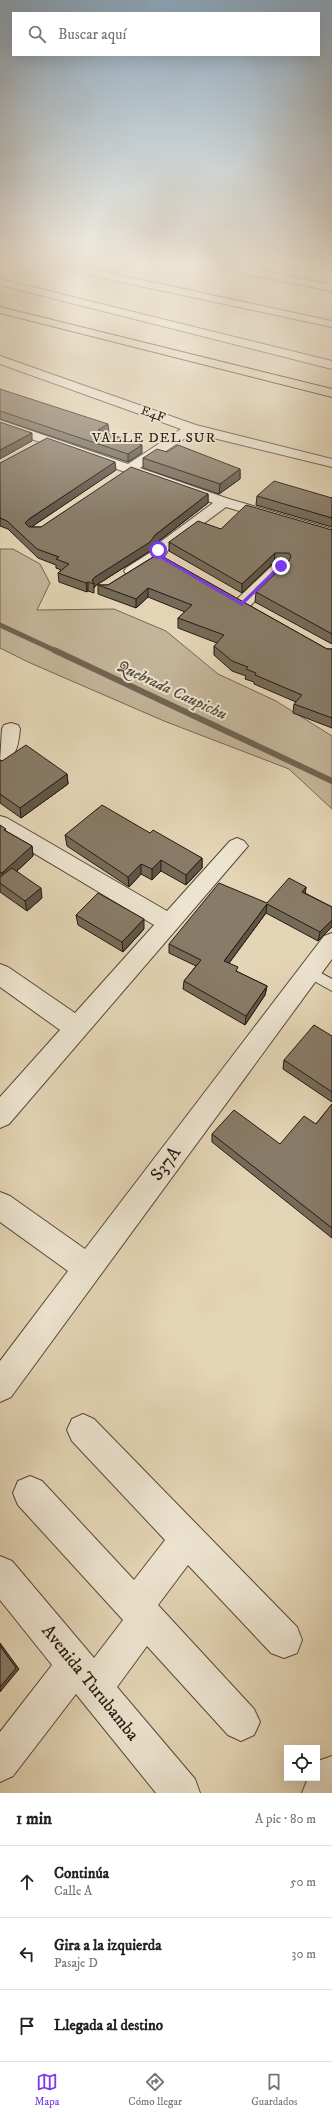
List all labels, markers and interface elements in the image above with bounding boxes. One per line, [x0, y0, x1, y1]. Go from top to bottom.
search box [12, 12, 320, 56]
icon: search [26, 23, 48, 45]
text: Buscar aquí [58, 25, 126, 44]
street label: E4F [139, 402, 167, 426]
district label: VALLE DEL SUR [91, 429, 216, 447]
route start [149, 541, 167, 559]
route end [272, 557, 290, 575]
water label: Quebrada Caupichu [114, 656, 230, 724]
street label: S37A [146, 1142, 186, 1185]
street label: Avenida Turubamba [36, 1621, 144, 1746]
map controls [284, 1745, 320, 1781]
button: locate [284, 1745, 320, 1781]
text: 1 min [16, 1808, 52, 1830]
text: A pie · 80 m [255, 1811, 316, 1827]
text: Continúa [54, 1864, 109, 1883]
icon: ahead [16, 1871, 38, 1893]
text: 50 m [290, 1874, 316, 1890]
text: Calle A [54, 1883, 92, 1899]
text: Gira a la izquierda [54, 1936, 162, 1955]
icon: left [16, 1943, 38, 1965]
text: 30 m [292, 1946, 316, 1962]
text: Pasaje D [54, 1955, 98, 1971]
icon: arrive [16, 2015, 38, 2037]
text: Llegada al destino [54, 2016, 163, 2035]
tab: Mapa [34, 2071, 59, 2109]
tab: Cómo llegar [128, 2071, 182, 2109]
tab: Guardados [251, 2071, 298, 2109]

